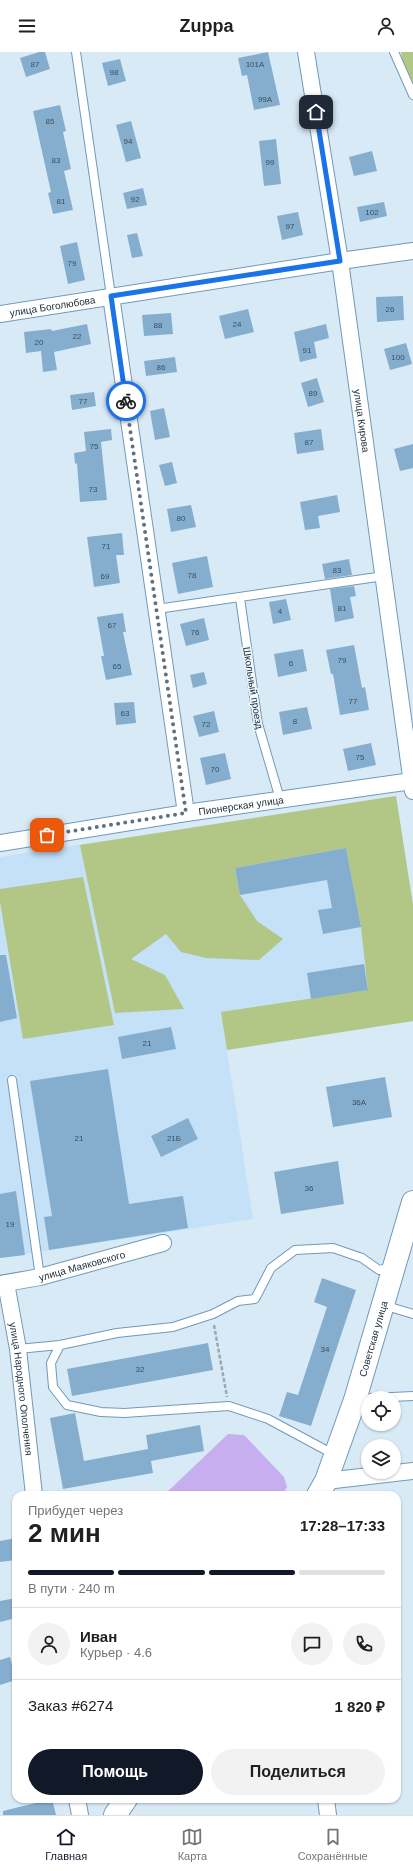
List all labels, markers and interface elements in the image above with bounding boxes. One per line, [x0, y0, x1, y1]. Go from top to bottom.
icon: menu [16, 15, 38, 37]
icon: person [375, 15, 397, 37]
text: Zuppa [180, 16, 234, 36]
house number: 87 [31, 60, 40, 69]
house number: 101А [246, 60, 265, 69]
house number: 98 [110, 68, 119, 77]
house number: 99А [258, 95, 273, 104]
pin [299, 95, 333, 129]
icon: home [305, 101, 327, 123]
house number: 85 [46, 117, 55, 126]
house number: 94 [124, 137, 133, 146]
house number: 83 [52, 156, 61, 165]
house number: 99 [266, 158, 275, 167]
house number: 92 [131, 195, 140, 204]
house number: 81 [57, 197, 66, 206]
house number: 102 [365, 208, 379, 217]
house number: 97 [286, 222, 295, 231]
house number: 79 [68, 259, 77, 268]
street label: улица Боголюбова [9, 294, 96, 318]
house number: 26 [386, 305, 395, 314]
house number: 24 [233, 320, 242, 329]
house number: 88 [154, 321, 163, 330]
house number: 22 [73, 332, 82, 341]
house number: 20 [35, 338, 44, 347]
house number: 91 [303, 346, 312, 355]
house number: 100 [391, 353, 405, 362]
house number: 86 [157, 363, 166, 372]
courier [106, 381, 146, 421]
street label: улица Кирова [352, 388, 372, 453]
house number: 89 [309, 389, 318, 398]
icon: bike [115, 390, 137, 412]
house number: 77 [79, 397, 88, 406]
house number: 87 [305, 438, 314, 447]
house number: 75 [90, 442, 99, 451]
house number: 73 [89, 485, 98, 494]
house number: 80 [177, 514, 186, 523]
house number: 71 [102, 542, 111, 551]
house number: 83 [333, 566, 342, 575]
house number: 78 [188, 571, 197, 580]
house number: 69 [101, 572, 110, 581]
house number: 81 [338, 604, 347, 613]
house number: 4 [278, 607, 283, 616]
house number: 67 [108, 621, 117, 630]
house number: 76 [191, 628, 200, 637]
street label: Школьный проезд [241, 646, 265, 730]
house number: 79 [338, 656, 347, 665]
house number: 6 [289, 659, 294, 668]
house number: 65 [113, 662, 122, 671]
house number: 77 [349, 697, 358, 706]
house number: 63 [121, 709, 130, 718]
house number: 8 [293, 717, 298, 726]
house number: 72 [202, 720, 211, 729]
house number: 75 [356, 753, 365, 762]
house number: 70 [211, 765, 220, 774]
street label: Пионерская улица [198, 794, 285, 817]
pin [30, 818, 64, 852]
icon: bag [36, 824, 58, 846]
house number: 21 [143, 1039, 152, 1048]
house number: 36А [352, 1098, 367, 1107]
house number: 21 [75, 1134, 84, 1143]
house number: 21Б [167, 1134, 181, 1143]
house number: 36 [305, 1184, 314, 1193]
house number: 19 [6, 1220, 15, 1229]
street label: улица Маяковского [37, 1248, 127, 1283]
street label: Советская улица [357, 1299, 389, 1378]
street label: улица Народного Ополчения [8, 1321, 35, 1456]
house number: 34 [321, 1345, 330, 1354]
house number: 32 [136, 1365, 145, 1374]
map controls [361, 1391, 401, 1479]
button: locate [361, 1391, 401, 1431]
button: layers [361, 1439, 401, 1479]
text: Прибудет через [28, 1503, 123, 1518]
text: 17:28–17:33 [300, 1517, 385, 1534]
text: 2 мин [28, 1518, 101, 1548]
text: В пути · 240 m [28, 1581, 115, 1596]
button: person [28, 1623, 70, 1665]
button: chat [291, 1623, 333, 1665]
button: phone [343, 1623, 385, 1665]
text: Иван [80, 1628, 117, 1645]
text: Курьер · 4.6 [80, 1645, 152, 1660]
text: Заказ #6274 [28, 1697, 113, 1714]
text: 1 820 ₽ [335, 1698, 385, 1715]
button: Помощь [28, 1749, 203, 1795]
button: Поделиться [211, 1749, 385, 1795]
tab: Главная [45, 1826, 87, 1862]
tab: Карта [178, 1826, 207, 1862]
tab: Сохранённые [298, 1826, 368, 1862]

